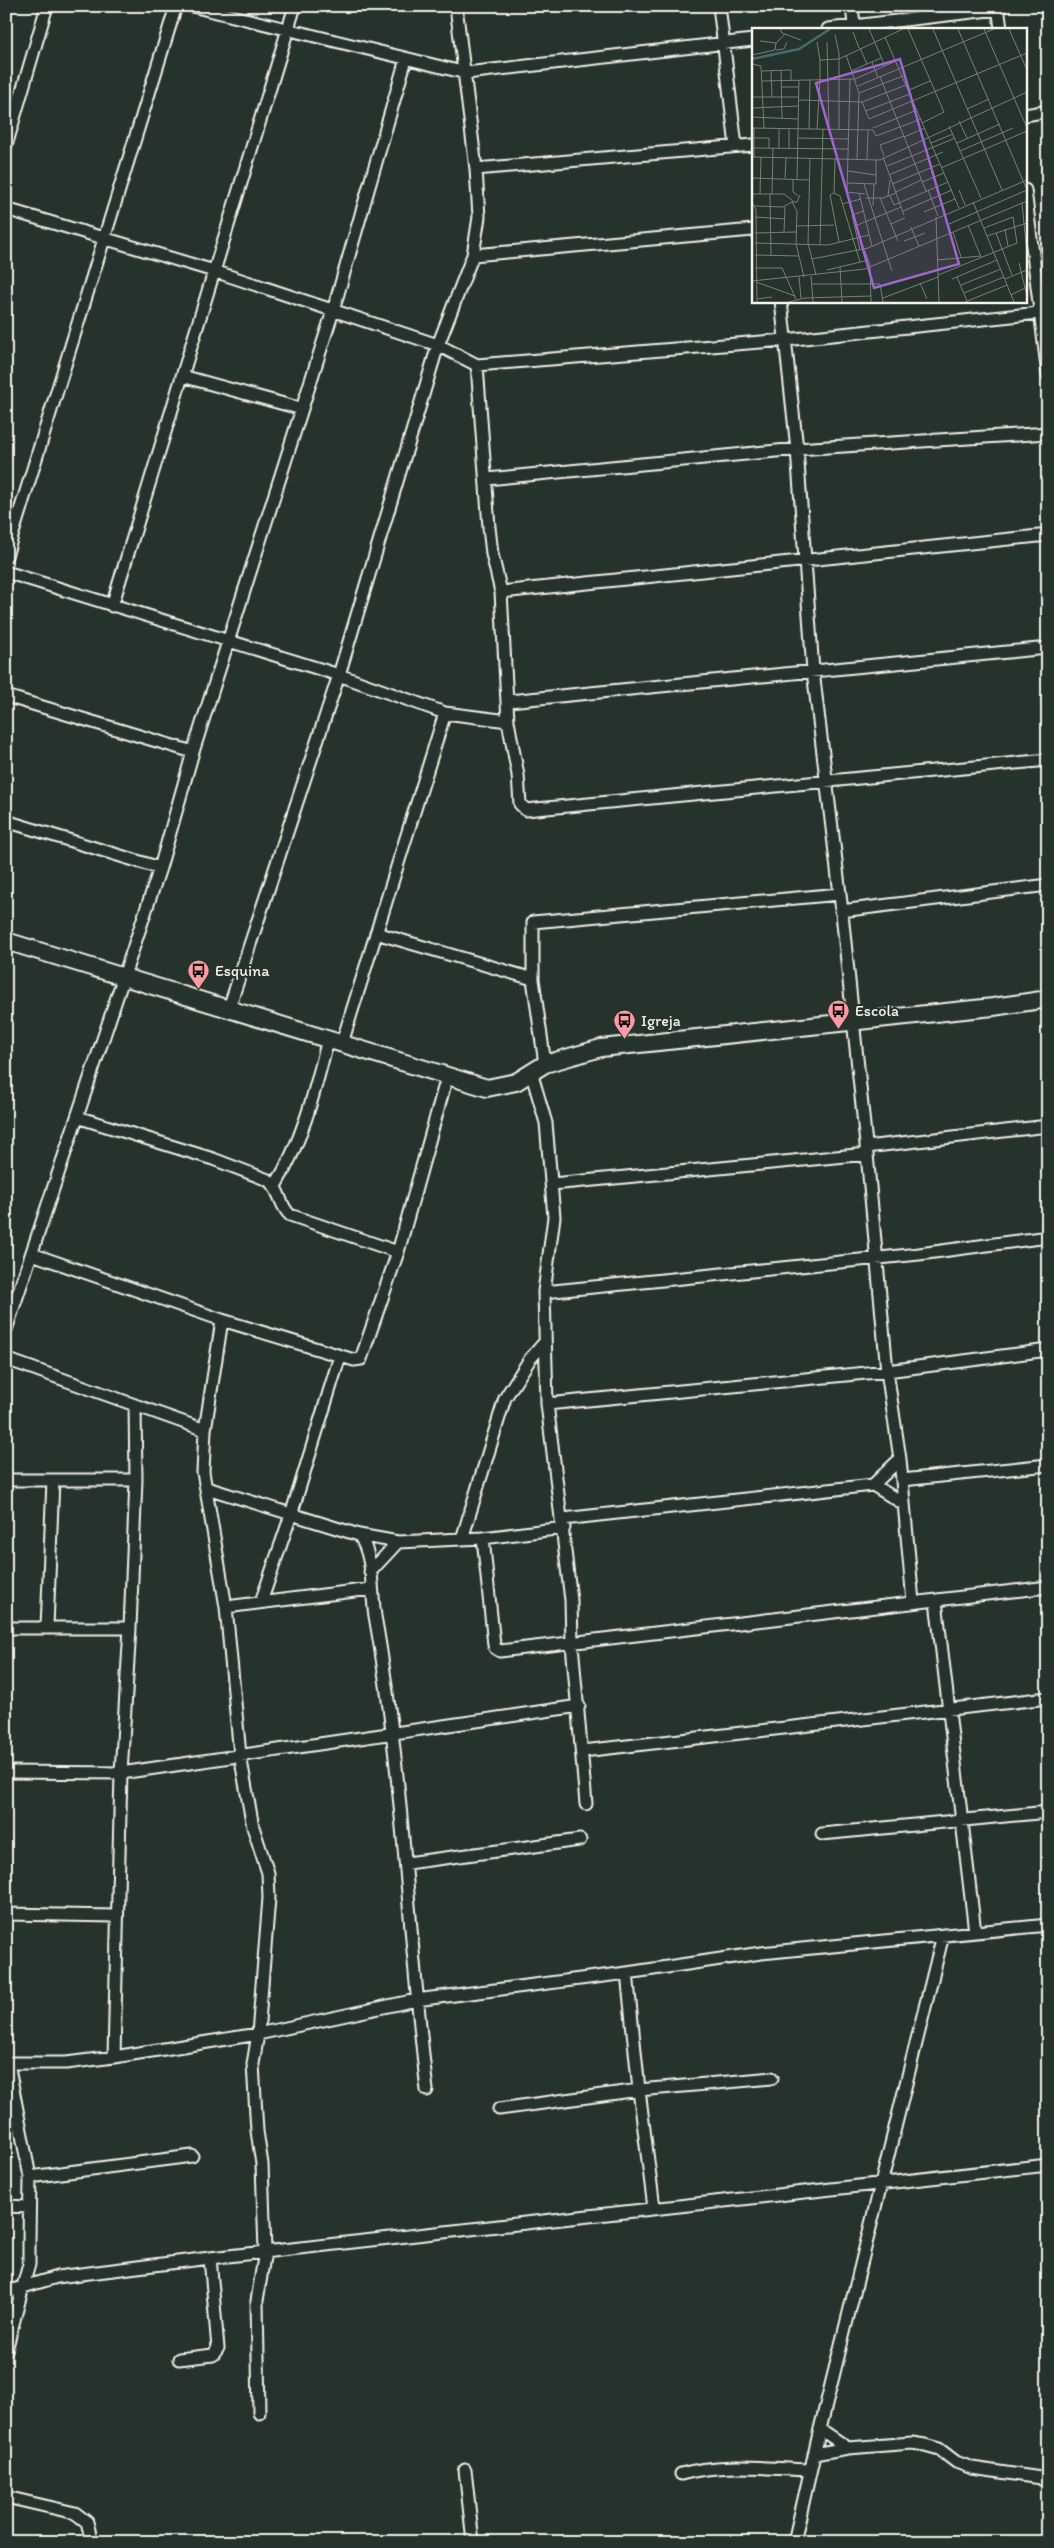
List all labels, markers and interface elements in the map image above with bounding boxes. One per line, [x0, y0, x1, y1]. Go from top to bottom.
inset map [752, 28, 1026, 302]
bus stop icon: Esquina [187, 958, 211, 989]
place label: Esquina [215, 961, 270, 980]
bus stop icon: Escola [827, 998, 851, 1029]
place label: Escola [855, 1001, 899, 1020]
bus stop icon: Igreja [613, 1008, 637, 1039]
place label: Igreja [641, 1011, 681, 1030]

